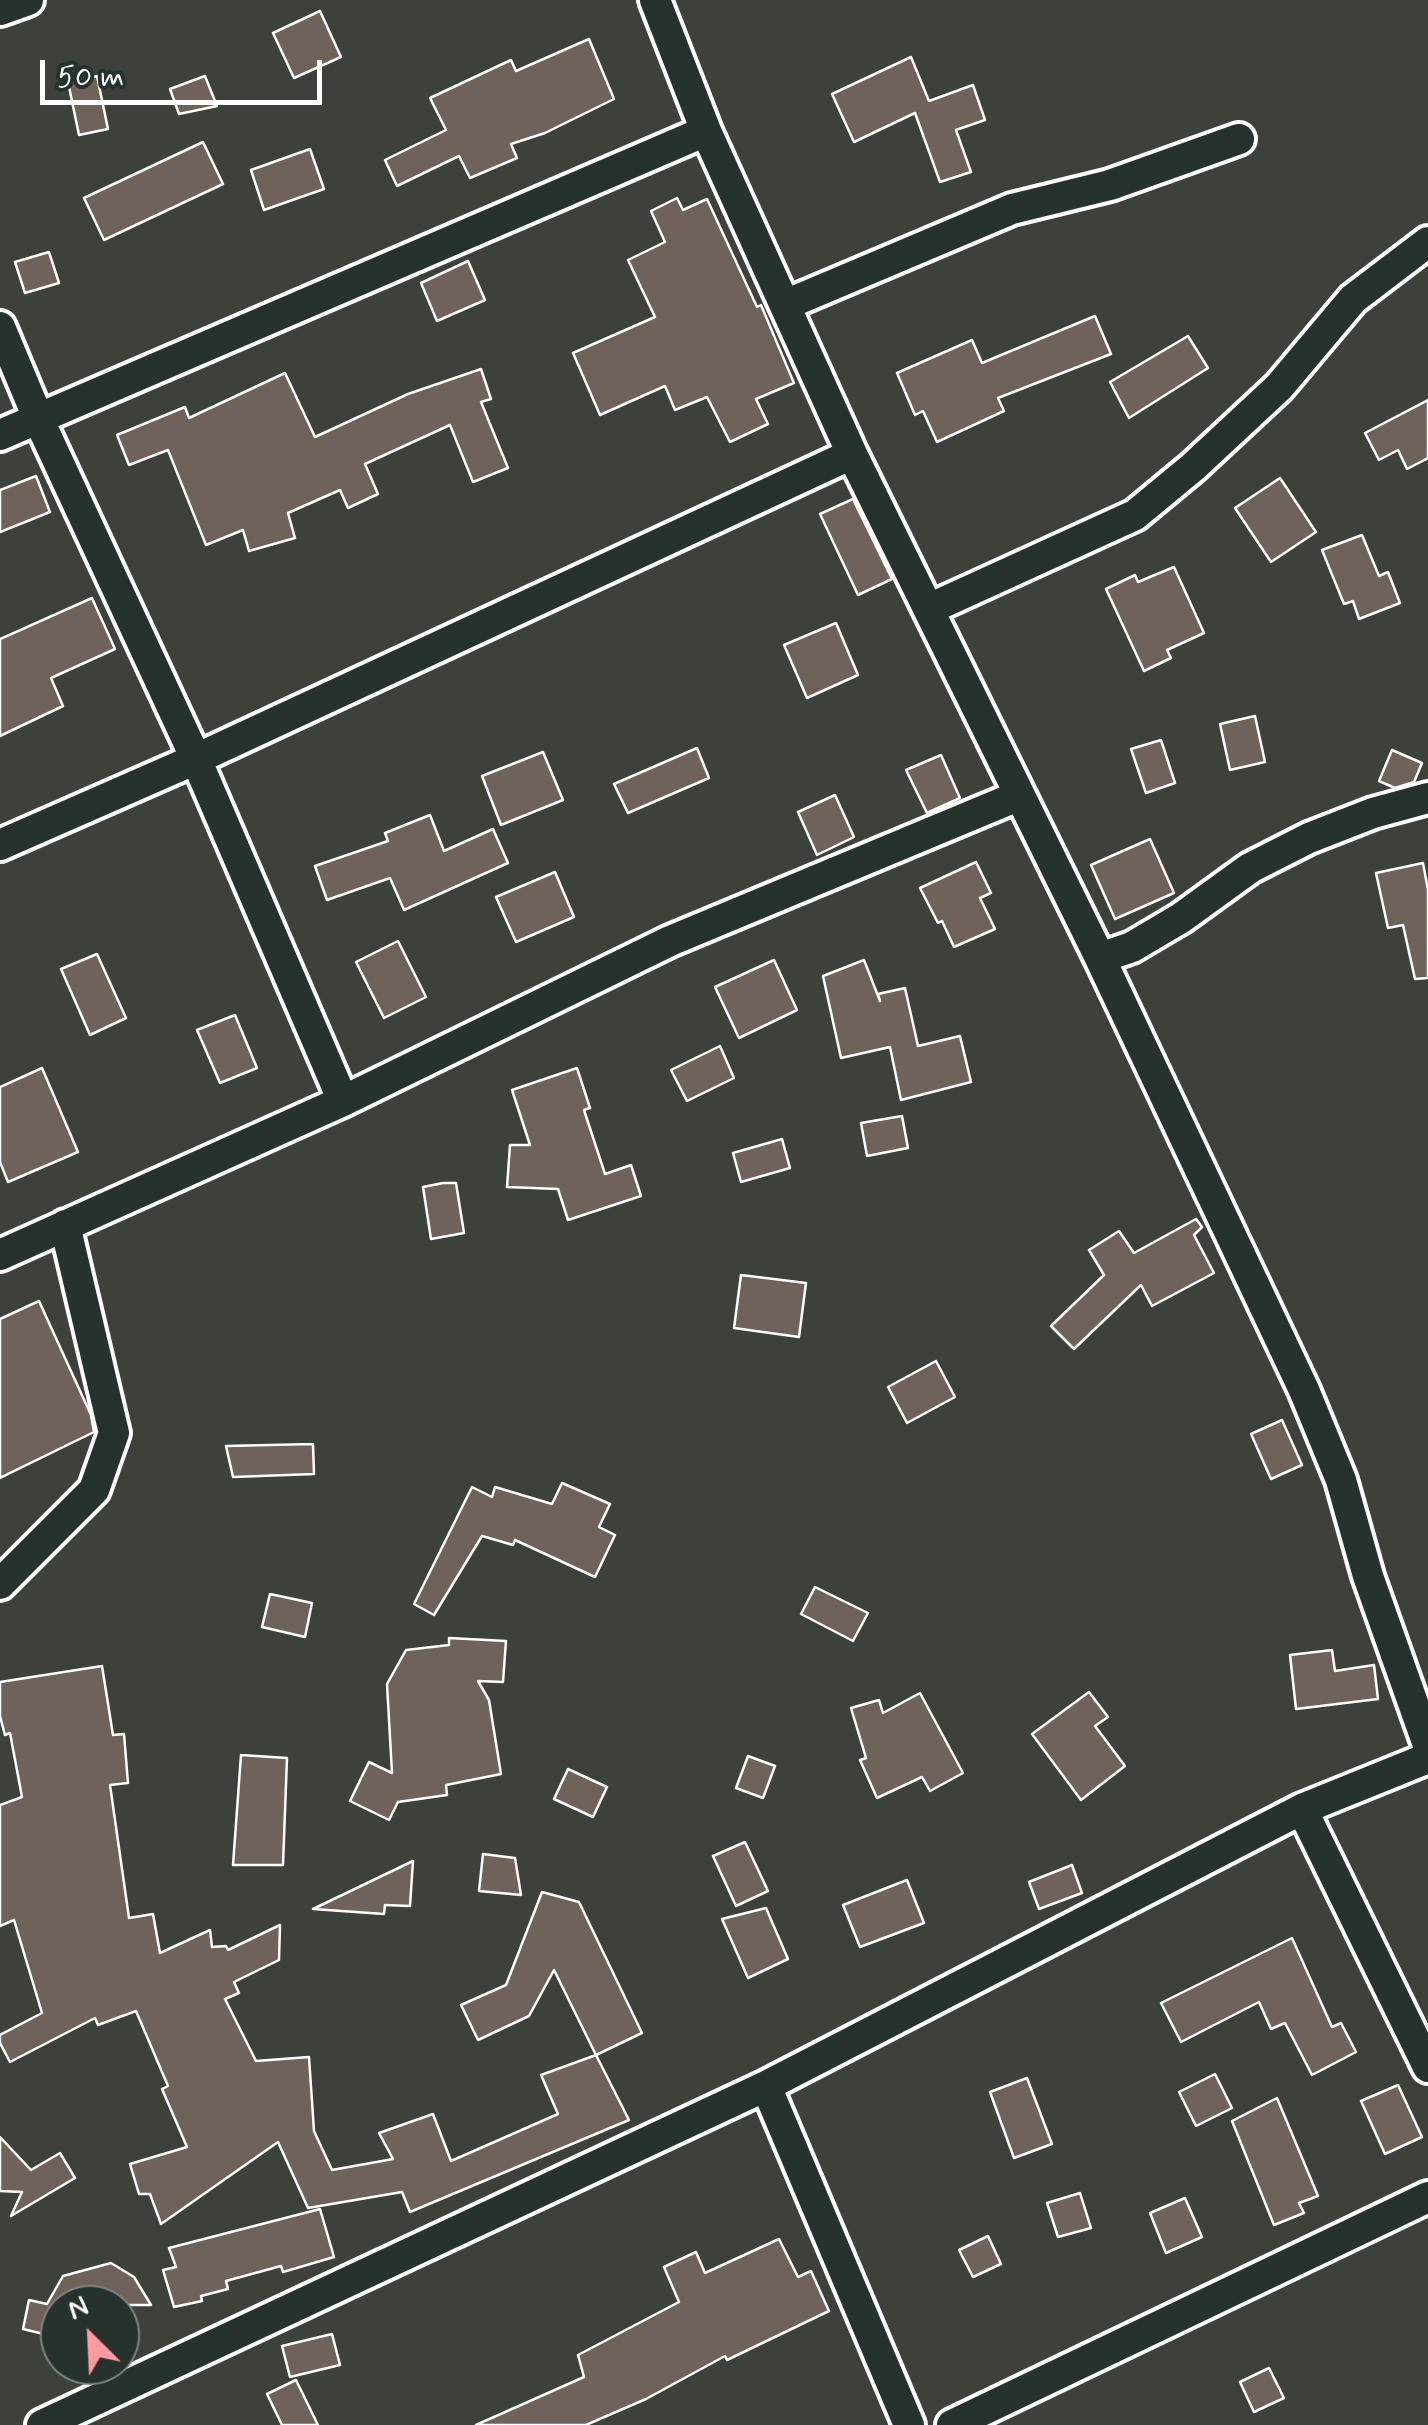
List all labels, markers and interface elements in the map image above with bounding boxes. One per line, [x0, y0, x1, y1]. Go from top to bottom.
scale bar [45, 40, 328, 102]
text: 50 m [57, 58, 124, 97]
north arrow [40, 2285, 140, 2385]
text: N [62, 2288, 94, 2330]

